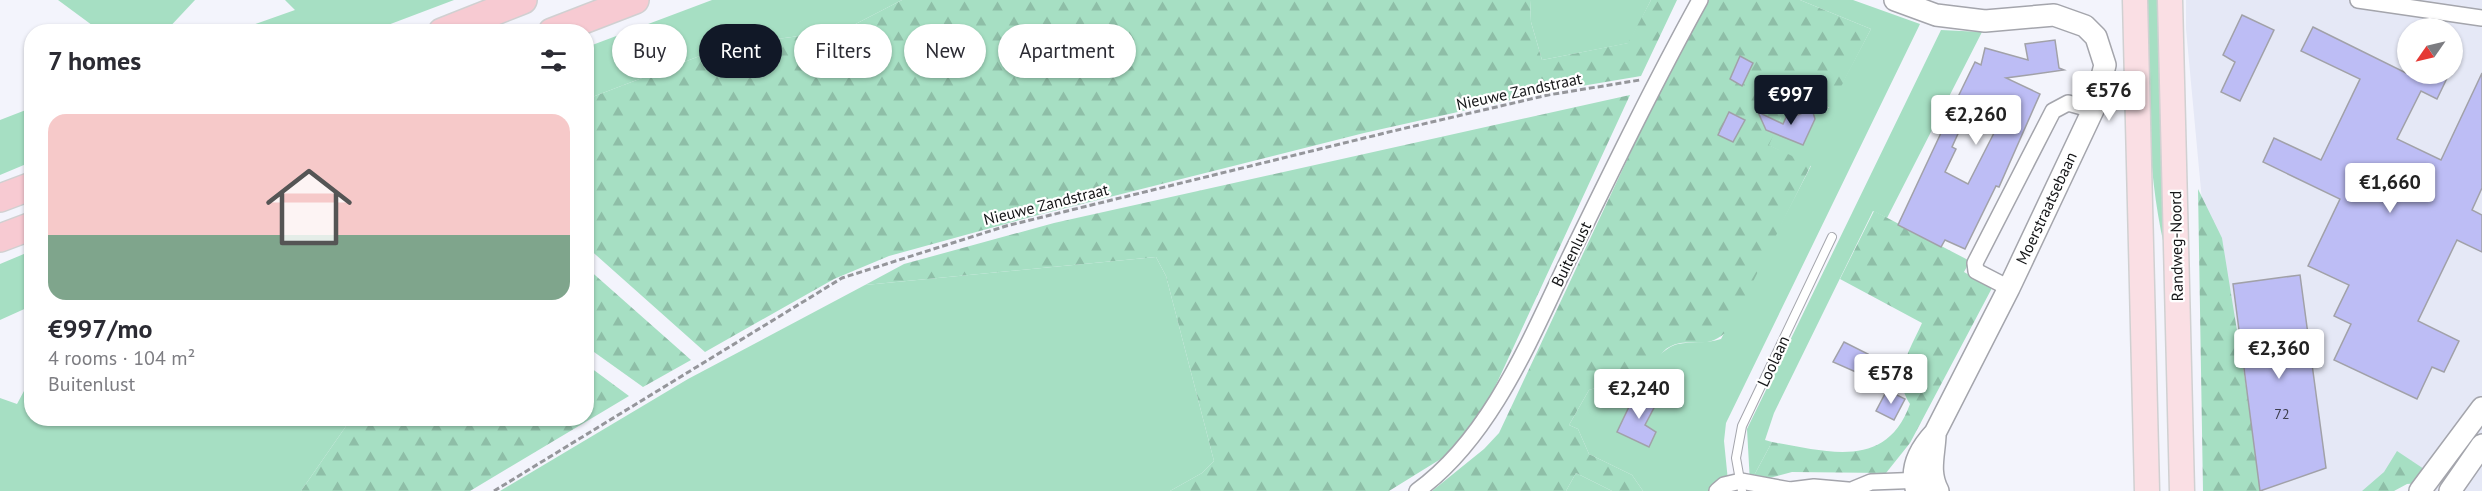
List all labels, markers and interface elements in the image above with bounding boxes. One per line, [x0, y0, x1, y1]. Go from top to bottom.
north arrow [2397, 18, 2463, 84]
map controls [2397, 18, 2463, 84]
chip: Buy [612, 24, 687, 78]
chip: Rent [699, 24, 782, 78]
chip: Filters [794, 24, 892, 78]
chip: New [904, 24, 986, 78]
chip: Apartment [998, 24, 1136, 78]
text: 7 homes [48, 44, 141, 77]
icon: filters [537, 44, 570, 77]
street label: Nieuwe Zandstraat [1454, 68, 1584, 114]
pin: €576 [2073, 71, 2145, 122]
pin: €997 [1755, 75, 1827, 126]
text: €576 [2086, 77, 2132, 103]
text: €997 [1768, 81, 1814, 107]
pin: €2,260 [1927, 95, 2025, 146]
text: €2,260 [1945, 101, 2007, 127]
street label: Moerstraatsebaan [2011, 149, 2081, 267]
icon: home [255, 153, 363, 261]
pin: €1,660 [2341, 163, 2439, 214]
text: €1,660 [2359, 169, 2421, 195]
street label: Nieuwe Zandstraat [981, 179, 1111, 229]
street label: Randweg-Noord [2165, 191, 2187, 301]
street label: Buitenlust [1547, 218, 1596, 290]
text: €997/mo [48, 312, 152, 345]
pin: €2,360 [2230, 329, 2328, 380]
street label: Loolaan [1753, 332, 1793, 390]
text: €2,360 [2248, 335, 2310, 361]
text: 4 rooms · 104 m² [48, 345, 195, 371]
pin: €578 [1855, 354, 1927, 405]
text: €578 [1868, 360, 1914, 386]
pin: €2,240 [1590, 369, 1688, 420]
text: Buitenlust [48, 371, 135, 397]
text: €2,240 [1608, 375, 1670, 401]
house number: 72 [2274, 405, 2290, 423]

